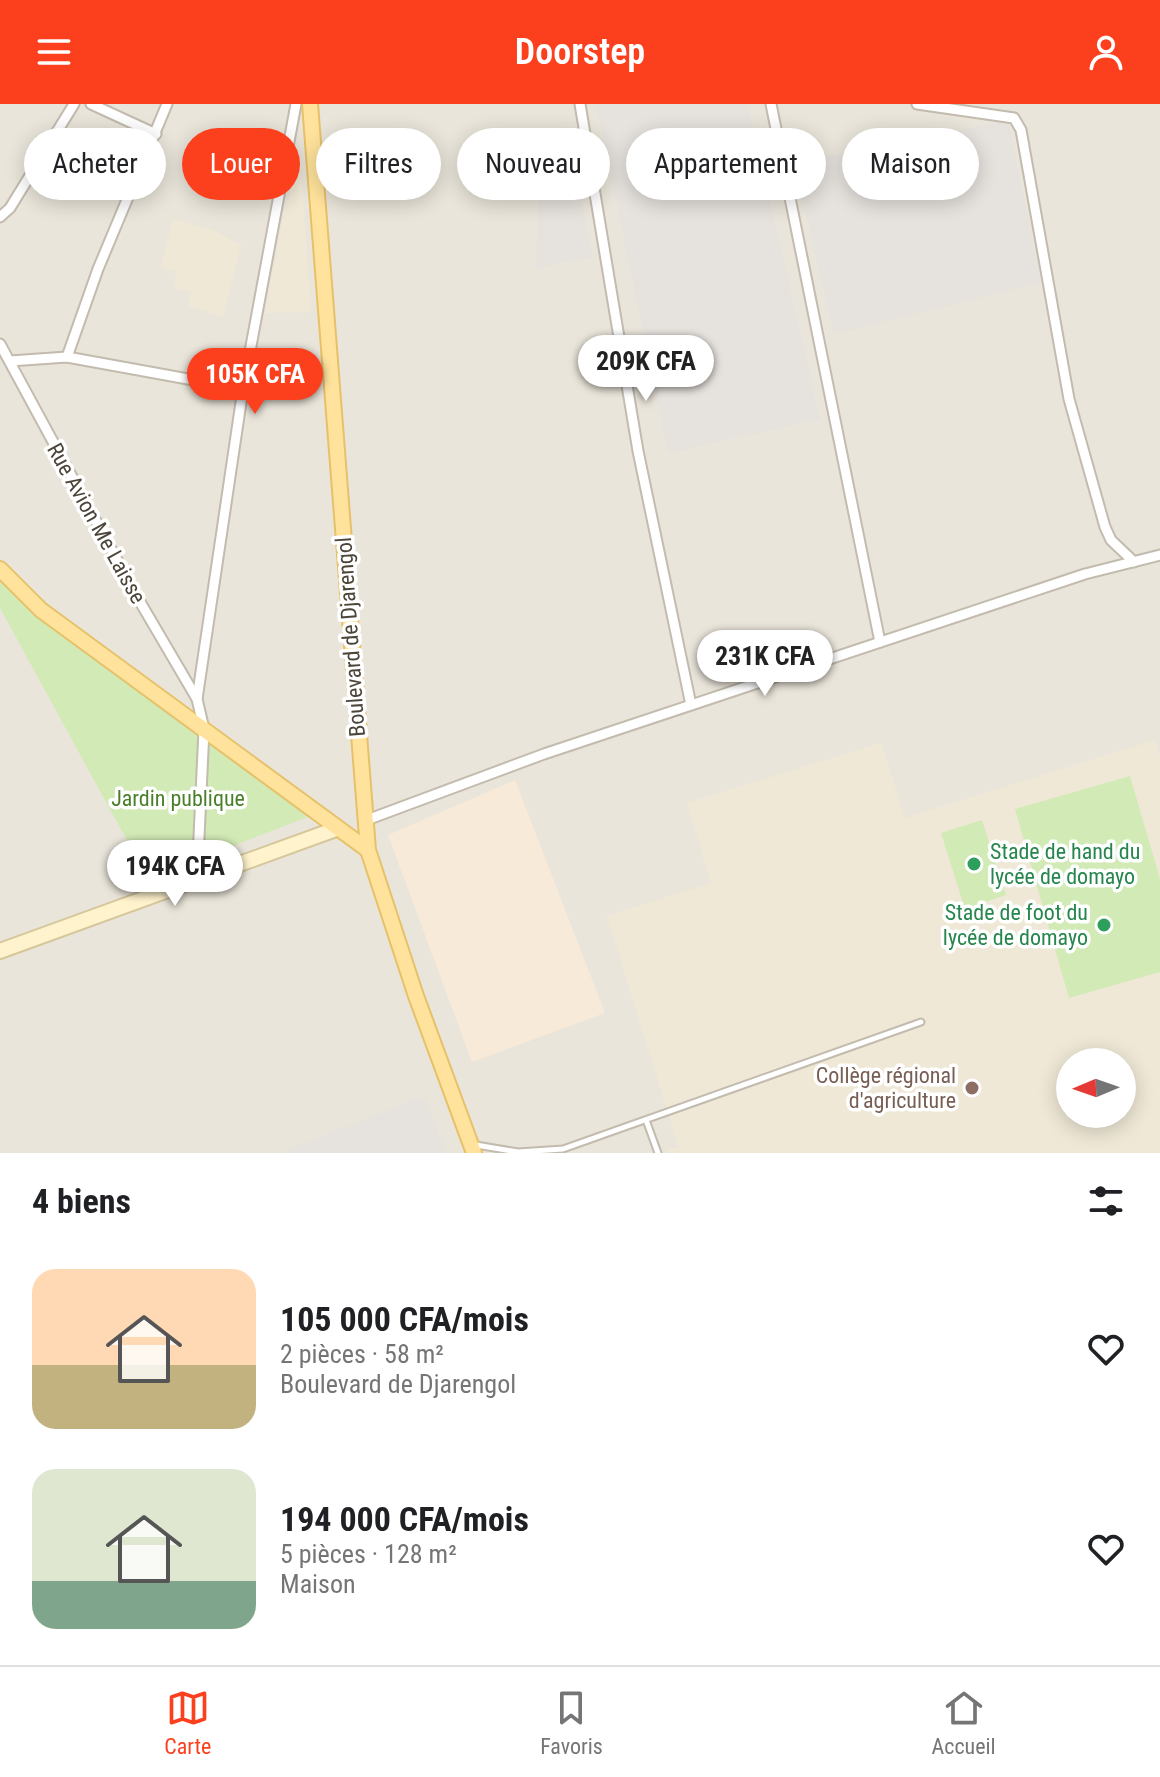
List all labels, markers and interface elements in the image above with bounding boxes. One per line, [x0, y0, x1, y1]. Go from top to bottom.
icon: menu [32, 30, 76, 74]
icon: person [1084, 30, 1128, 74]
text: Doorstep [515, 31, 645, 73]
chip: Acheter [24, 128, 166, 200]
chip: Louer [182, 128, 300, 200]
chip: Filtres [316, 128, 441, 200]
chip: Nouveau [457, 128, 610, 200]
chip: Appartement [626, 128, 826, 200]
chip: Maison [842, 128, 979, 200]
pin: 209K CFA [563, 335, 729, 403]
text: 209K CFA [596, 346, 696, 376]
pin: 105K CFA [172, 348, 338, 416]
text: 105K CFA [205, 359, 305, 389]
street label: Rue Avion Me Laisse [42, 439, 151, 608]
street label: Boulevard de Djarengol [331, 536, 370, 738]
pin: 231K CFA [682, 630, 848, 698]
text: 231K CFA [715, 641, 815, 671]
park label: Jardin publique [111, 786, 245, 811]
place label: Stade de hand du lycée de domayo [990, 839, 1140, 889]
pin: 194K CFA [92, 840, 258, 908]
text: 194K CFA [125, 851, 225, 881]
marker: Stade de hand du lycée de domayo [965, 855, 983, 873]
place label: Stade de foot du lycée de domayo [943, 900, 1088, 950]
marker: Stade de foot du lycée de domayo [1095, 916, 1113, 934]
north arrow [1056, 1048, 1136, 1128]
map controls [1056, 1048, 1136, 1128]
place label: Collège régional d'agriculture [816, 1063, 956, 1113]
marker: Collège régional d'agriculture [963, 1079, 981, 1097]
icon: filters [1084, 1179, 1128, 1223]
text: 4 biens [32, 1181, 131, 1221]
text: 105 000 CFA/mois [280, 1299, 529, 1339]
icon: home [96, 1301, 192, 1397]
icon: heart [1084, 1327, 1128, 1371]
text: 2 pièces · 58 m² [280, 1339, 444, 1369]
text: Boulevard de Djarengol [280, 1369, 516, 1399]
text: 194 000 CFA/mois [280, 1499, 529, 1539]
icon: home [96, 1501, 192, 1597]
icon: heart [1084, 1527, 1128, 1571]
text: 5 pièces · 128 m² [280, 1539, 457, 1569]
text: Maison [280, 1569, 356, 1599]
tab: Carte [164, 1686, 211, 1759]
tab: Favoris [540, 1686, 603, 1759]
tab: Accueil [932, 1686, 996, 1759]

